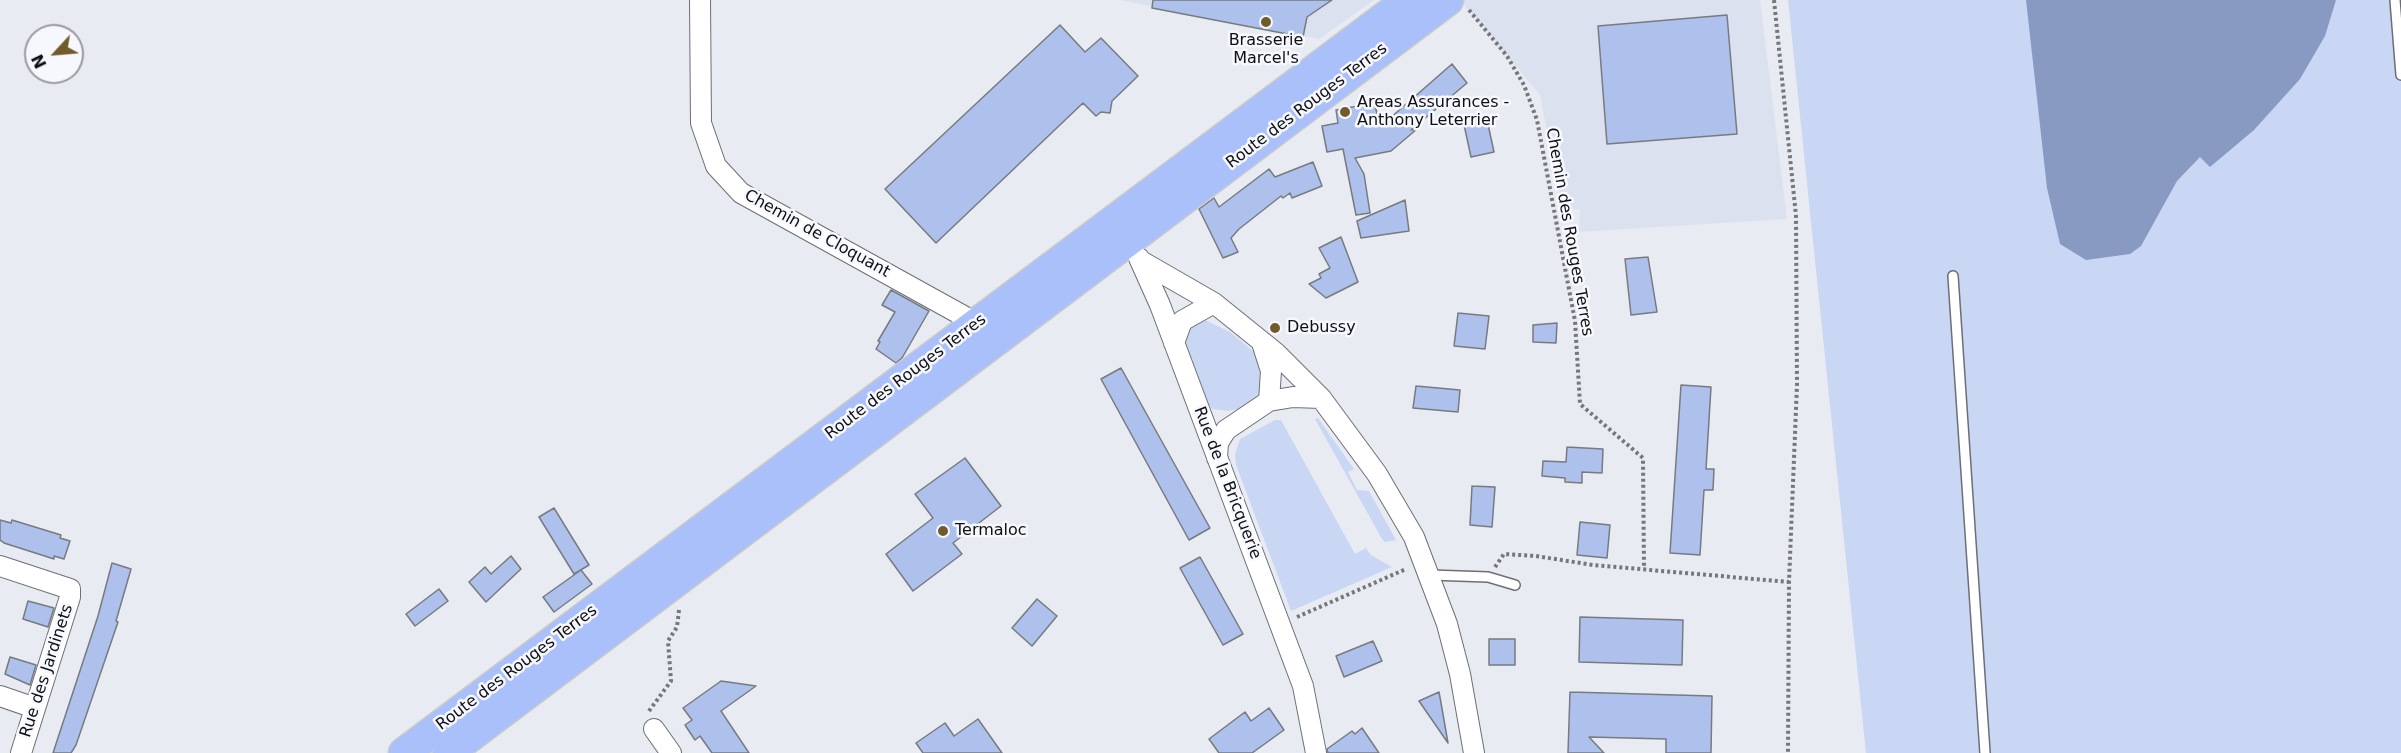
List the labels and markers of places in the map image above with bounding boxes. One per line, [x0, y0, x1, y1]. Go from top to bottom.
marker: Brasserie Marcel's [1259, 15, 1273, 29]
place label: Brasserie Marcel's [1229, 31, 1303, 69]
place label: Areas Assurances - Anthony Leterrier [1357, 93, 1509, 131]
marker: Areas Assurances - Anthony Leterrier [1338, 105, 1352, 119]
place label: Debussy [1287, 318, 1356, 338]
marker: Debussy [1268, 321, 1282, 335]
place label: Termaloc [955, 521, 1027, 541]
marker: Termaloc [936, 524, 950, 538]

